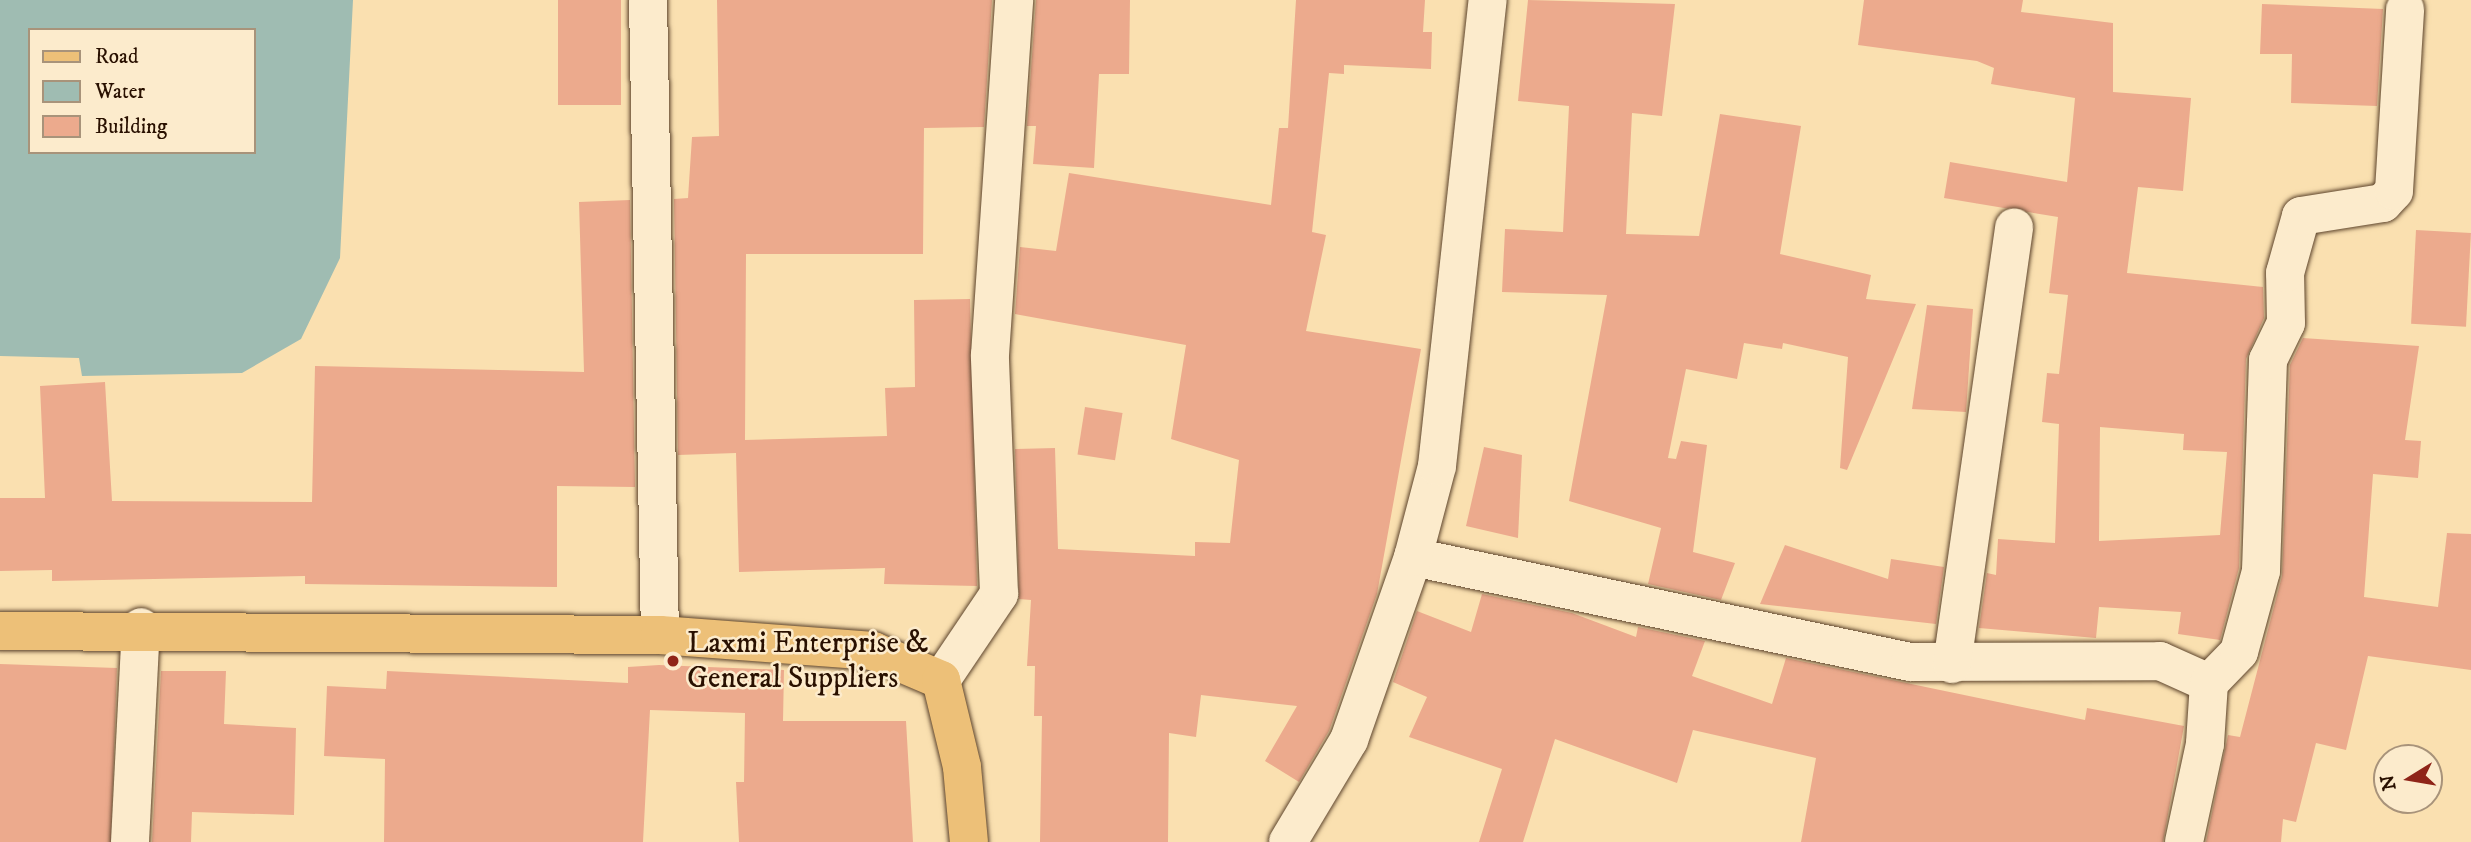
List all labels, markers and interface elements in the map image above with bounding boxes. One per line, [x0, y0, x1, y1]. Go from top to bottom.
legend [28, 28, 256, 154]
text: Road [95, 44, 139, 70]
text: Water [95, 79, 145, 105]
text: Building [95, 114, 167, 140]
place label: Laxmi Enterprise & General Suppliers [687, 626, 929, 696]
marker: Laxmi Enterprise & General Suppliers [665, 653, 681, 669]
north arrow [2373, 744, 2443, 814]
text: N [2376, 773, 2402, 793]

